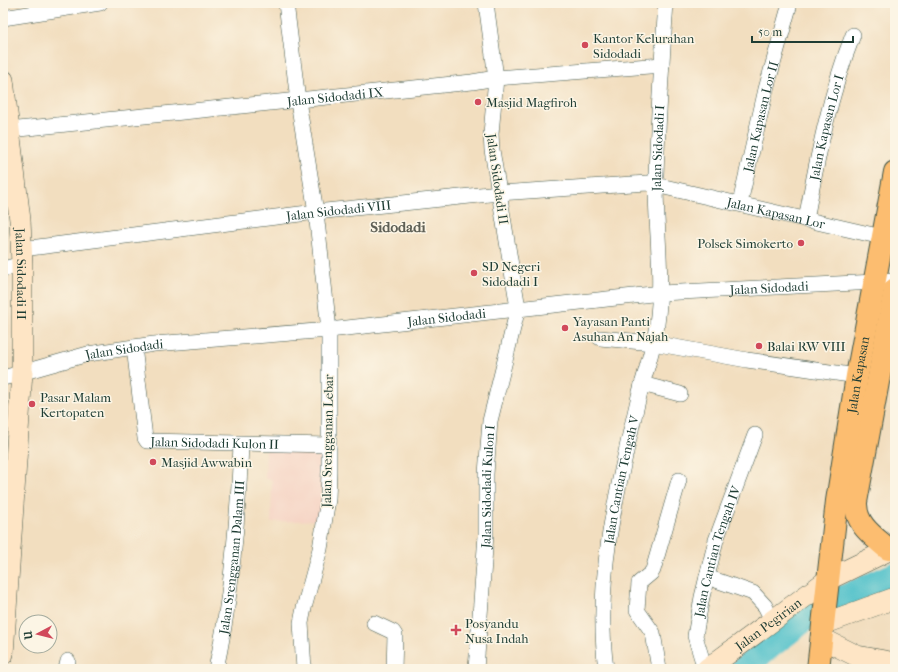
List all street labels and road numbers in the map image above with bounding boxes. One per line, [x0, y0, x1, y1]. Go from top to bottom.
street label: Jalan Kapasan Lor II [740, 59, 781, 174]
street label: Jalan Kapasan Lor I [806, 73, 847, 182]
street label: Jalan Sidodadi IX [285, 84, 384, 109]
street label: Jalan Sidodadi I [649, 104, 667, 193]
street label: Jalan Sidodadi II [484, 132, 511, 225]
street label: Jalan Kapasan Lor [724, 194, 827, 232]
street label: Jalan Sidodadi VIII [284, 197, 392, 224]
street label: Jalan Sidodadi II [12, 227, 29, 320]
street label: Jalan Sidodadi [728, 278, 809, 298]
street label: Jalan Sidodadi [406, 306, 487, 329]
street label: Jalan Kapasan [844, 335, 872, 415]
street label: Jalan Sidodadi [83, 336, 164, 363]
street label: Jalan Srengganan Lebar [319, 374, 336, 509]
street label: Jalan Cantian Tengah V [601, 413, 642, 546]
street label: Jalan Sidodadi Kulon I [478, 424, 498, 550]
street label: Jalan Sidodadi Kulon II [149, 434, 279, 452]
street label: Jalan Srengganan Dalam III [216, 480, 247, 637]
street label: Jalan Cantian Tengah IV [691, 483, 744, 619]
street label: Jalan Pegirian [732, 595, 805, 654]

